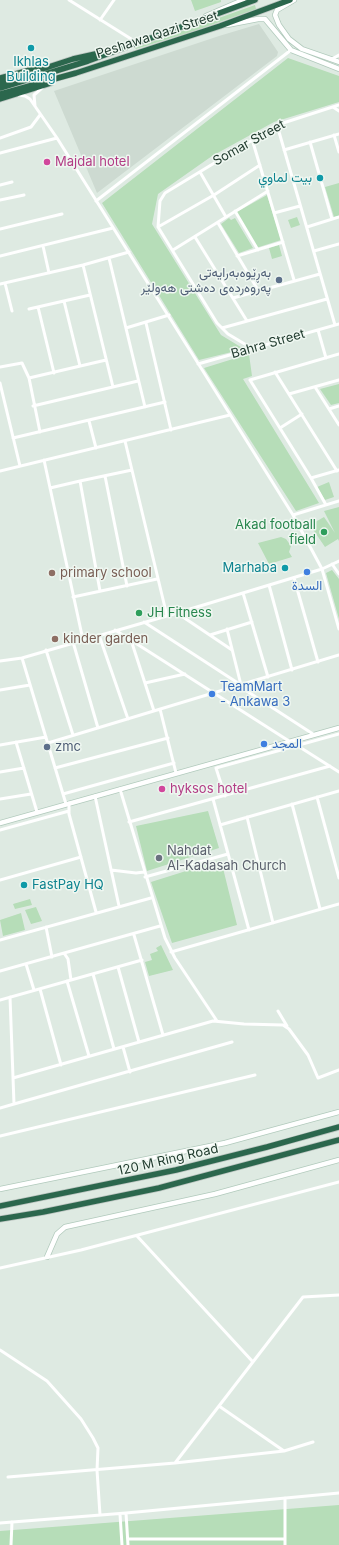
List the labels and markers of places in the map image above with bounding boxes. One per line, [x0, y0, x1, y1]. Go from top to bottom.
marker: Ikhlas Building [26, 43, 36, 53]
place label: Ikhlas Building [6, 54, 56, 85]
place label: Majdal hotel [55, 154, 130, 170]
marker: Majdal hotel [42, 157, 52, 167]
place label: بيت لماوي [258, 170, 312, 186]
marker: بيت لماوي [315, 173, 325, 183]
place label: بەڕێوەبەرایەتی پەروەردەی دەشتی هەولێر [141, 265, 271, 296]
marker: بەڕێوەبەرایەتی پەروەردەی دەشتی هەولێر [274, 275, 284, 285]
place label: Akad football field [235, 517, 316, 548]
marker: Akad football field [319, 527, 329, 537]
place label: Marhaba [222, 560, 277, 576]
marker: Marhaba [280, 563, 290, 573]
place label: primary school [60, 565, 152, 581]
marker: السدة [302, 567, 312, 577]
marker: primary school [47, 568, 57, 578]
place label: السدة [292, 578, 322, 594]
place label: JH Fitness [147, 605, 212, 621]
marker: JH Fitness [134, 608, 144, 618]
place label: kinder garden [63, 631, 148, 647]
marker: kinder garden [50, 634, 60, 644]
place label: TeamMart - Ankawa 3 [220, 679, 290, 710]
marker: TeamMart - Ankawa 3 [207, 689, 217, 699]
place label: المجد [272, 736, 302, 752]
place label: zmc [55, 739, 81, 755]
marker: المجد [259, 739, 269, 749]
marker: zmc [42, 742, 52, 752]
place label: hyksos hotel [170, 781, 248, 797]
marker: hyksos hotel [157, 784, 167, 794]
place label: Nahdat Al-Kadasah Church [167, 843, 287, 874]
marker: Nahdat Al-Kadasah Church [154, 853, 164, 863]
place label: FastPay HQ [32, 877, 104, 893]
marker: FastPay HQ [19, 880, 29, 890]

